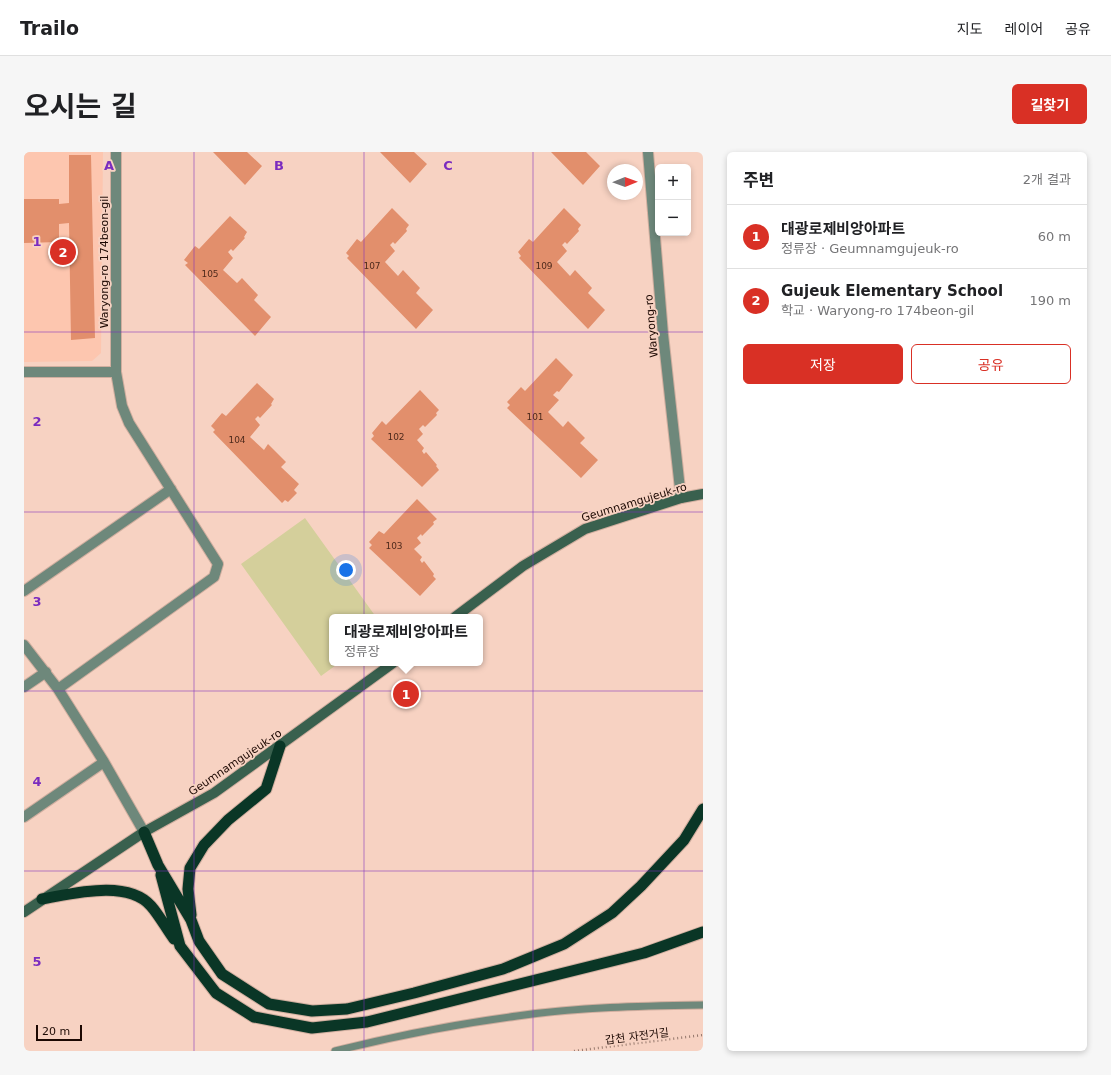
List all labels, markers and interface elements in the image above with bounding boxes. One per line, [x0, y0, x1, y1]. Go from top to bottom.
text: Trailo [20, 17, 79, 39]
text: 지도 [957, 21, 983, 37]
text: 레이어 [1005, 21, 1043, 37]
text: 공유 [1065, 21, 1091, 37]
button: 길찾기 [1012, 84, 1087, 124]
text: 오시는 길 [24, 90, 137, 123]
text: A [104, 158, 114, 173]
text: B [274, 158, 284, 173]
text: C [443, 158, 453, 173]
north arrow [607, 164, 643, 200]
map controls [655, 164, 691, 236]
button: + [655, 164, 691, 200]
text: 주변 [743, 170, 774, 190]
text: 2개 결과 [1023, 172, 1071, 187]
street label: Waryong-ro 174beon-gil [98, 196, 111, 328]
button: − [655, 200, 691, 236]
text: 대광로제비앙아파트 [781, 220, 905, 238]
text: 1 [751, 229, 761, 244]
text: 60 m [1038, 229, 1071, 244]
text: 1 [32, 234, 42, 249]
pin: 2 [50, 237, 76, 267]
text: 정류장 · Geumnamgujeuk-ro [781, 241, 959, 256]
house number: 107 [363, 261, 381, 271]
house number: 109 [535, 261, 553, 271]
house number: 105 [201, 269, 219, 279]
text: Gujeuk Elementary School [781, 282, 1003, 300]
street label: Waryong-ro [642, 293, 661, 358]
text: 2 [751, 293, 761, 308]
text: 190 m [1029, 293, 1071, 308]
text: 학교 · Waryong-ro 174beon-gil [781, 303, 974, 318]
button: 저장 [743, 344, 903, 384]
button: 공유 [911, 344, 1071, 384]
house number: 101 [526, 412, 544, 422]
text: 2 [32, 414, 42, 429]
house number: 102 [387, 432, 405, 442]
house number: 104 [228, 435, 246, 445]
street label: Geumnamgujeuk-ro [580, 480, 689, 525]
house number: 103 [385, 541, 403, 551]
your location [336, 560, 356, 580]
text: 3 [32, 594, 42, 609]
popup [329, 614, 483, 666]
text: 대광로제비앙아파트 [344, 623, 468, 641]
text: 정류장 [344, 644, 380, 659]
pin: 1 [393, 679, 419, 709]
street label: Geumnamgujeuk-ro [186, 726, 285, 798]
text: 4 [32, 774, 42, 789]
text: 5 [32, 954, 42, 969]
scale bar [36, 1023, 82, 1042]
text: 20 m [42, 1025, 70, 1038]
street label: 갑천 자전거길 [604, 1026, 670, 1047]

